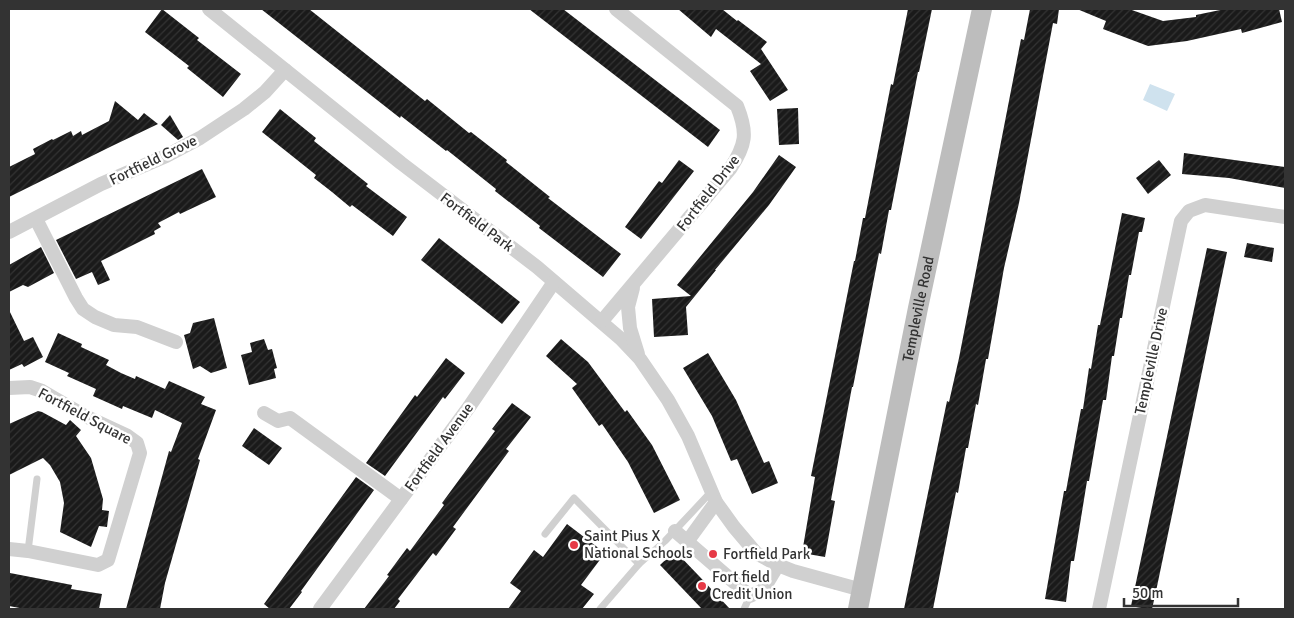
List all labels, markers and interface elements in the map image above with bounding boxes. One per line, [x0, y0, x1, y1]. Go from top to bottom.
street label: Fortfield Grove [106, 131, 200, 189]
street label: Fortfield Drive [673, 151, 743, 235]
street label: Fortfield Park [437, 189, 518, 256]
street label: Templeville Road [898, 254, 938, 363]
street label: Templeville Drive [1131, 306, 1171, 416]
street label: Fortfield Square [35, 384, 135, 448]
street label: Fortfield Avenue [401, 399, 477, 495]
place label: Saint Pius X National Schools [584, 527, 693, 562]
marker: Saint Pius X National Schools [568, 539, 580, 551]
place label: Fortfield Park [723, 545, 811, 563]
marker: Fortfield Park [707, 548, 719, 560]
place label: Fort field Credit Union [712, 568, 793, 603]
scale bar [1124, 576, 1238, 608]
marker: Fort field Credit Union [696, 580, 708, 592]
text: 50 m [1132, 584, 1163, 602]

